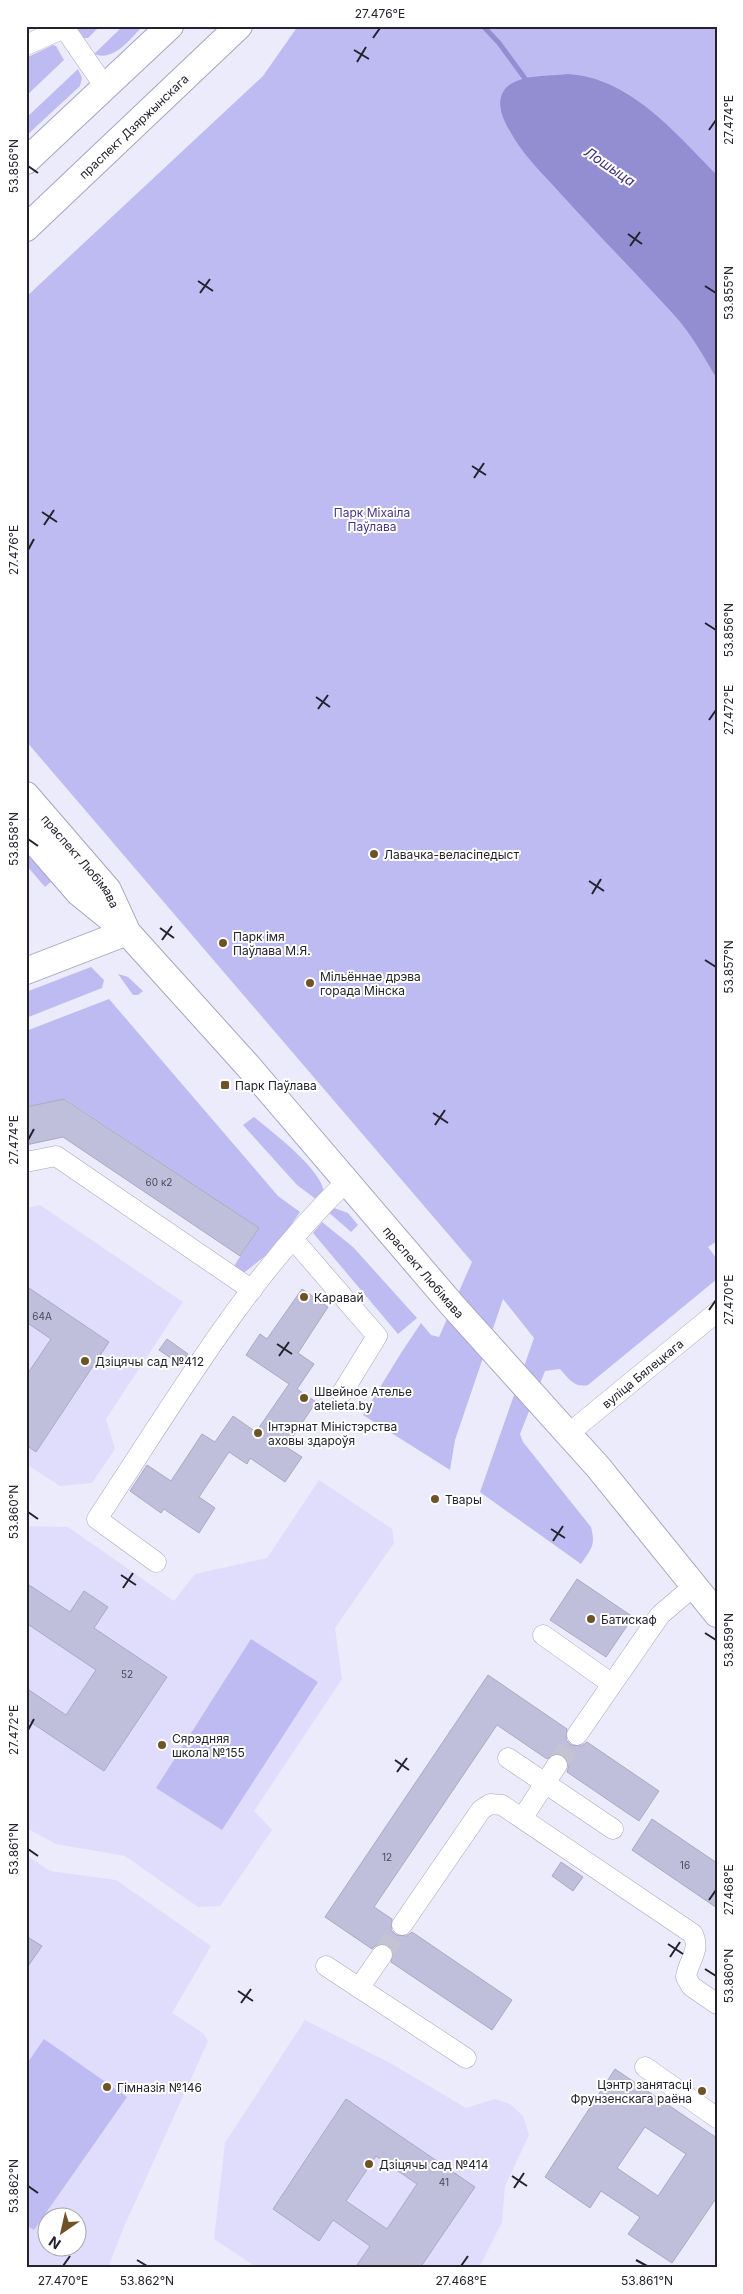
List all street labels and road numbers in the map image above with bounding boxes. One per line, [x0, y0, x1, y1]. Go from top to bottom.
street label: праспект Дзяржынскага [76, 71, 191, 181]
street label: праспект Любімава [39, 811, 123, 910]
street label: праспект Любімава [380, 1223, 467, 1321]
street label: вуліца Бялецкага [599, 1335, 686, 1411]

